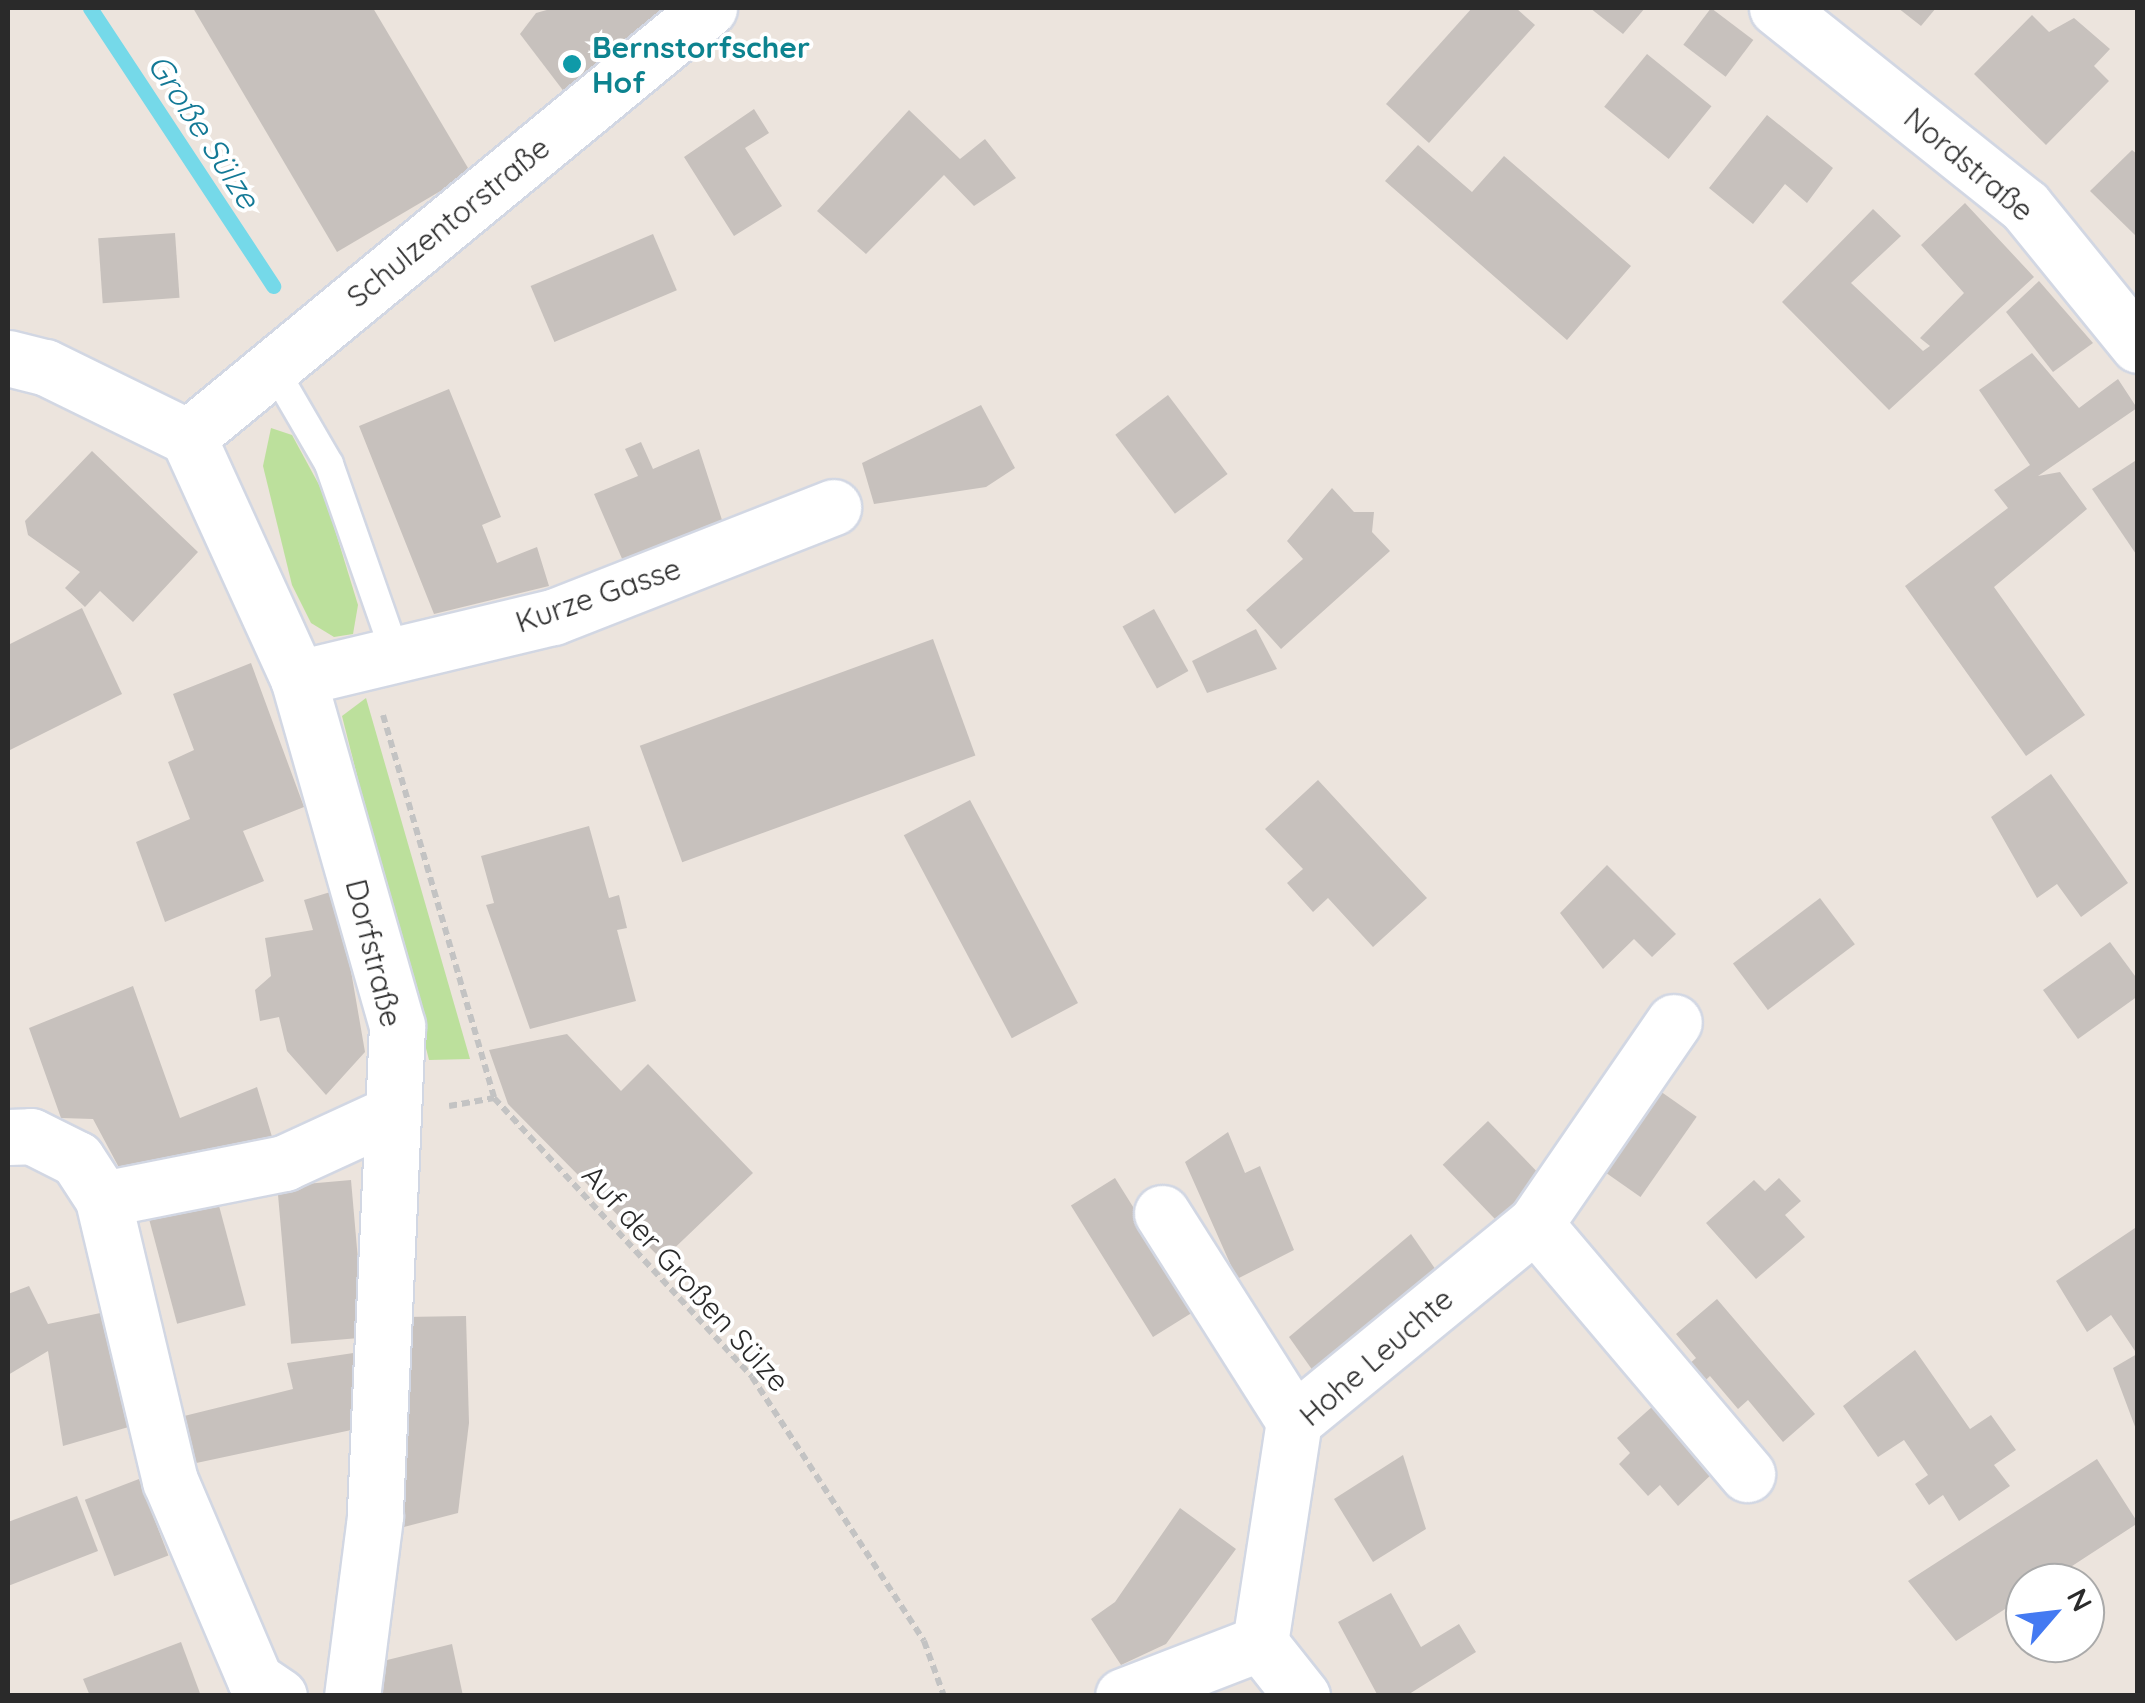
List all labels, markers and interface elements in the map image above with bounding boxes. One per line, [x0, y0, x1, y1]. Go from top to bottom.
place label: Bernstorfscher Hof [592, 29, 810, 100]
water label: Große Sülze [140, 47, 268, 215]
marker: Bernstorfscher Hof [561, 53, 583, 75]
street label: Nordstraße [1897, 100, 2041, 228]
street label: Schulzentorstraße [339, 129, 557, 315]
street label: Kurze Gasse [511, 550, 685, 640]
street label: Dorfstraße [338, 875, 410, 1031]
street label: Auf der Großen Sülze [575, 1157, 797, 1399]
street label: Hohe Leuchte [1292, 1281, 1460, 1433]
north arrow [2005, 1563, 2105, 1663]
text: N [2060, 1582, 2100, 1617]

